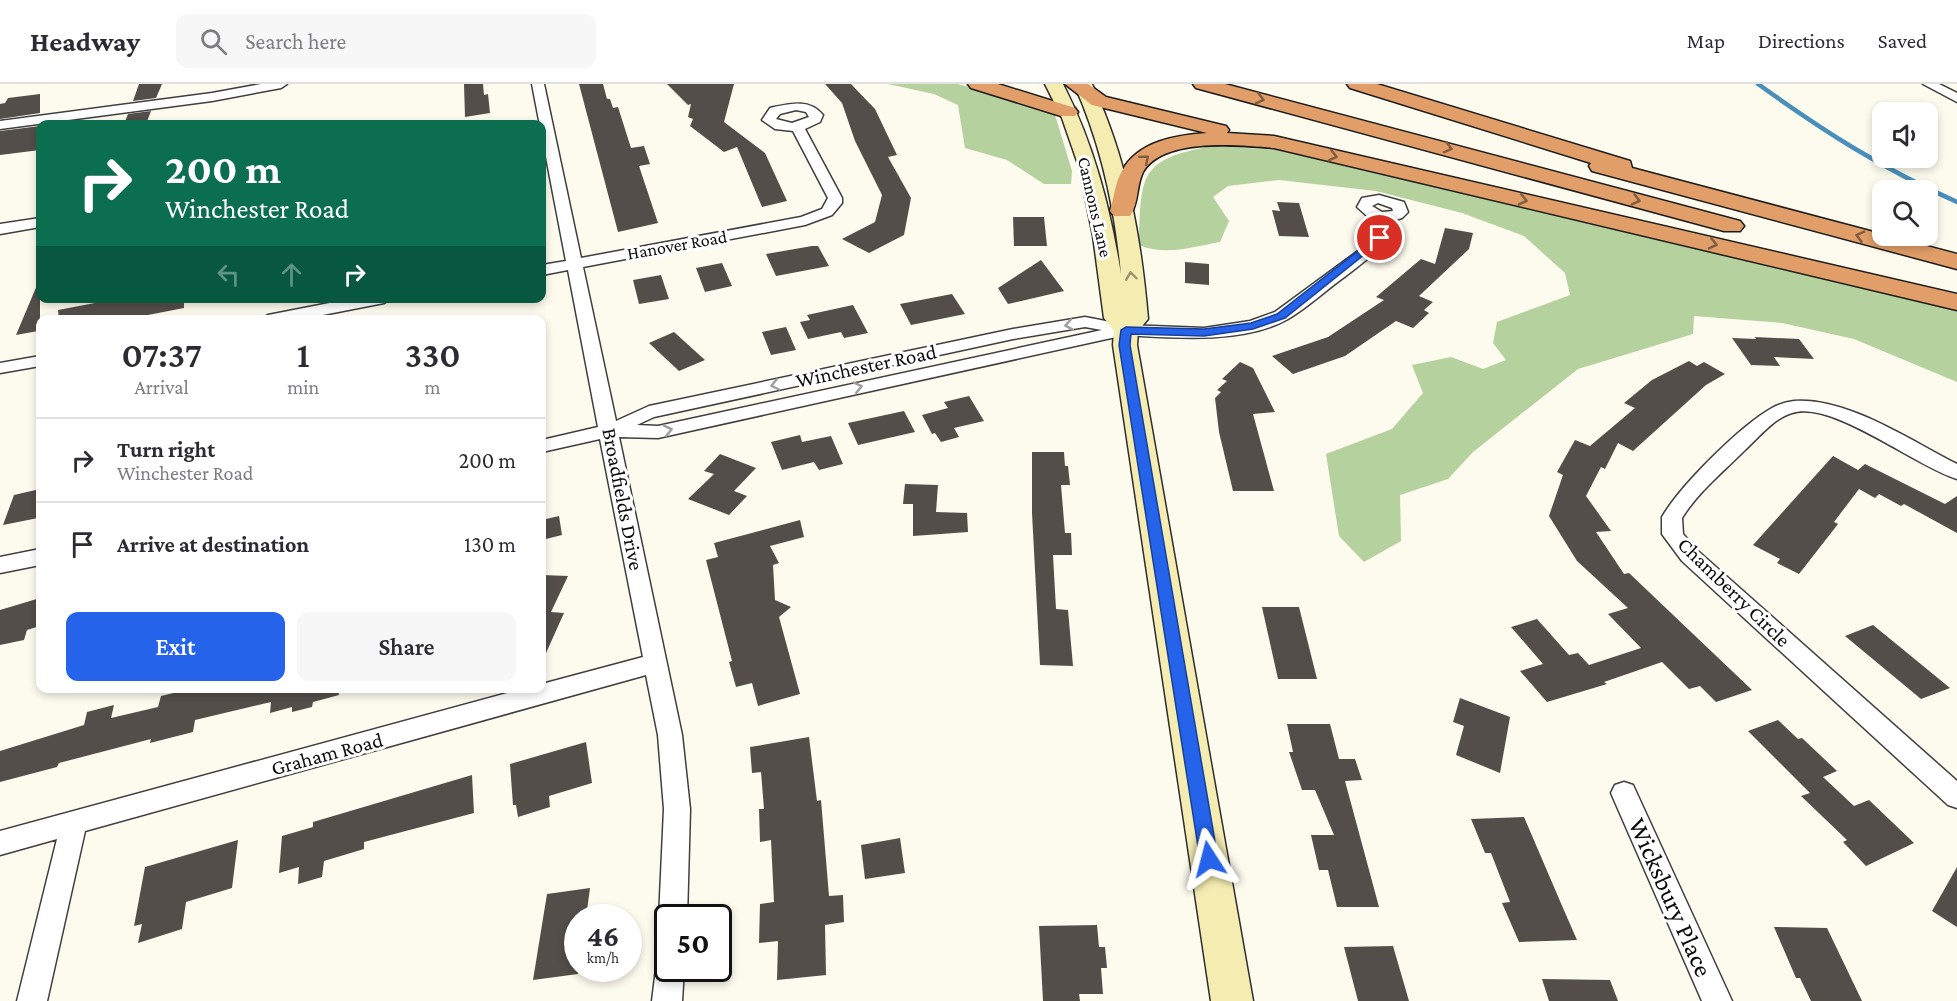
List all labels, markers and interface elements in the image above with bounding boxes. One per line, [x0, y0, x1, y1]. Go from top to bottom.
search box [176, 14, 596, 68]
icon: search [197, 25, 230, 58]
text: Headway [30, 26, 140, 57]
text: Search here [245, 29, 346, 54]
text: Map [1687, 29, 1725, 53]
text: Directions [1758, 29, 1845, 53]
text: Saved [1878, 29, 1927, 53]
one-way arrow [1255, 91, 1265, 104]
map controls [1872, 102, 1938, 246]
button: sound [1872, 102, 1938, 168]
one-way arrow [1443, 141, 1453, 153]
icon: right [66, 144, 144, 222]
text: 200 m [165, 145, 281, 192]
one-way arrow [1328, 149, 1338, 162]
street label: Cannons Lane [1074, 155, 1116, 259]
one-way arrow [1138, 156, 1149, 167]
button: search [1872, 180, 1938, 246]
one-way arrow [1518, 193, 1528, 206]
one-way arrow [1631, 193, 1641, 205]
text: Winchester Road [165, 194, 349, 224]
pin [1354, 212, 1405, 263]
icon: arrive [1363, 221, 1396, 254]
street label: Hanover Road [626, 226, 729, 264]
one-way arrow [1855, 230, 1865, 243]
one-way arrow [1708, 236, 1718, 249]
icon: left [212, 258, 245, 291]
icon: ahead [275, 258, 308, 291]
icon: right [338, 258, 371, 291]
one-way arrow [1126, 272, 1138, 281]
one-way arrow [1064, 318, 1073, 330]
text: 07:37 [121, 335, 202, 375]
text: 1 [297, 335, 310, 375]
text: 330 [405, 335, 461, 375]
street label: Winchester Road [794, 339, 938, 393]
text: Arrival [134, 376, 189, 398]
text: min [287, 376, 319, 398]
text: m [425, 376, 441, 398]
one-way arrow [770, 378, 780, 391]
one-way arrow [853, 382, 863, 395]
one-way arrow [663, 424, 673, 437]
street label: Broadfields Drive [597, 426, 649, 572]
text: Turn right [117, 437, 215, 462]
icon: right [66, 444, 99, 477]
text: 200 m [459, 448, 516, 473]
text: Winchester Road [117, 462, 253, 484]
icon: arrive [66, 528, 99, 561]
text: Arrive at destination [117, 532, 309, 557]
text: 130 m [464, 532, 516, 557]
street label: Chamberry Circle [1673, 532, 1795, 652]
button: Exit [66, 612, 285, 681]
button: Share [297, 612, 516, 681]
street label: Graham Road [269, 728, 385, 780]
street label: Wicksbury Place [1623, 813, 1718, 981]
position arrow [1177, 827, 1241, 891]
speed limit sign: 50 [654, 904, 732, 982]
text: 46 [587, 919, 619, 952]
text: km/h [587, 950, 619, 966]

